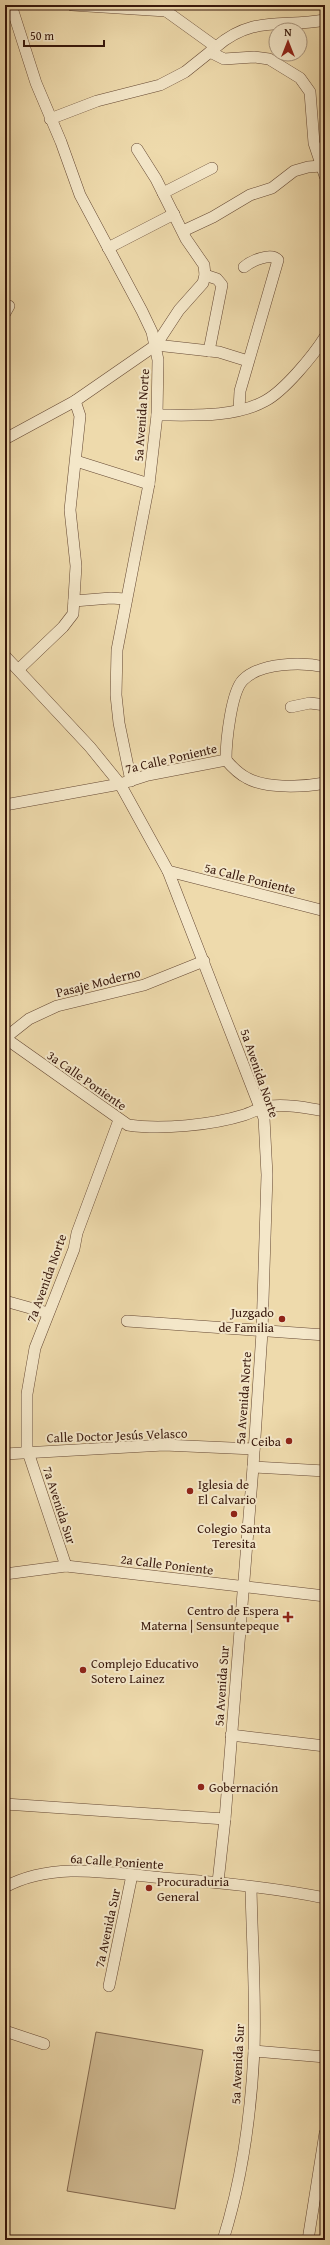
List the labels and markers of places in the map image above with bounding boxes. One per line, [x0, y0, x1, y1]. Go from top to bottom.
place label: Juzgado de Familia [218, 1303, 275, 1337]
marker: Juzgado de Familia [277, 1314, 287, 1324]
place label: Ceiba [251, 1432, 282, 1451]
marker: Ceiba [284, 1436, 294, 1446]
place label: Iglesia de El Calvario [198, 1475, 256, 1509]
marker: Iglesia de El Calvario [185, 1486, 195, 1496]
marker: Colegio Santa Teresita [229, 1509, 239, 1519]
place label: Colegio Santa Teresita [197, 1519, 272, 1553]
place label: Centro de Espera Materna | Sensuntepeque [141, 1601, 280, 1635]
marker: Centro de Espera Materna | Sensuntepeque [282, 1611, 294, 1623]
place label: Complejo Educativo Sotero Lainez [91, 1654, 199, 1688]
marker: Complejo Educativo Sotero Lainez [78, 1665, 88, 1675]
place label: Gobernación [209, 1778, 279, 1797]
marker: Gobernación [196, 1782, 206, 1792]
place label: Procuraduria General [157, 1872, 230, 1906]
marker: Procuraduria General [144, 1883, 154, 1893]

